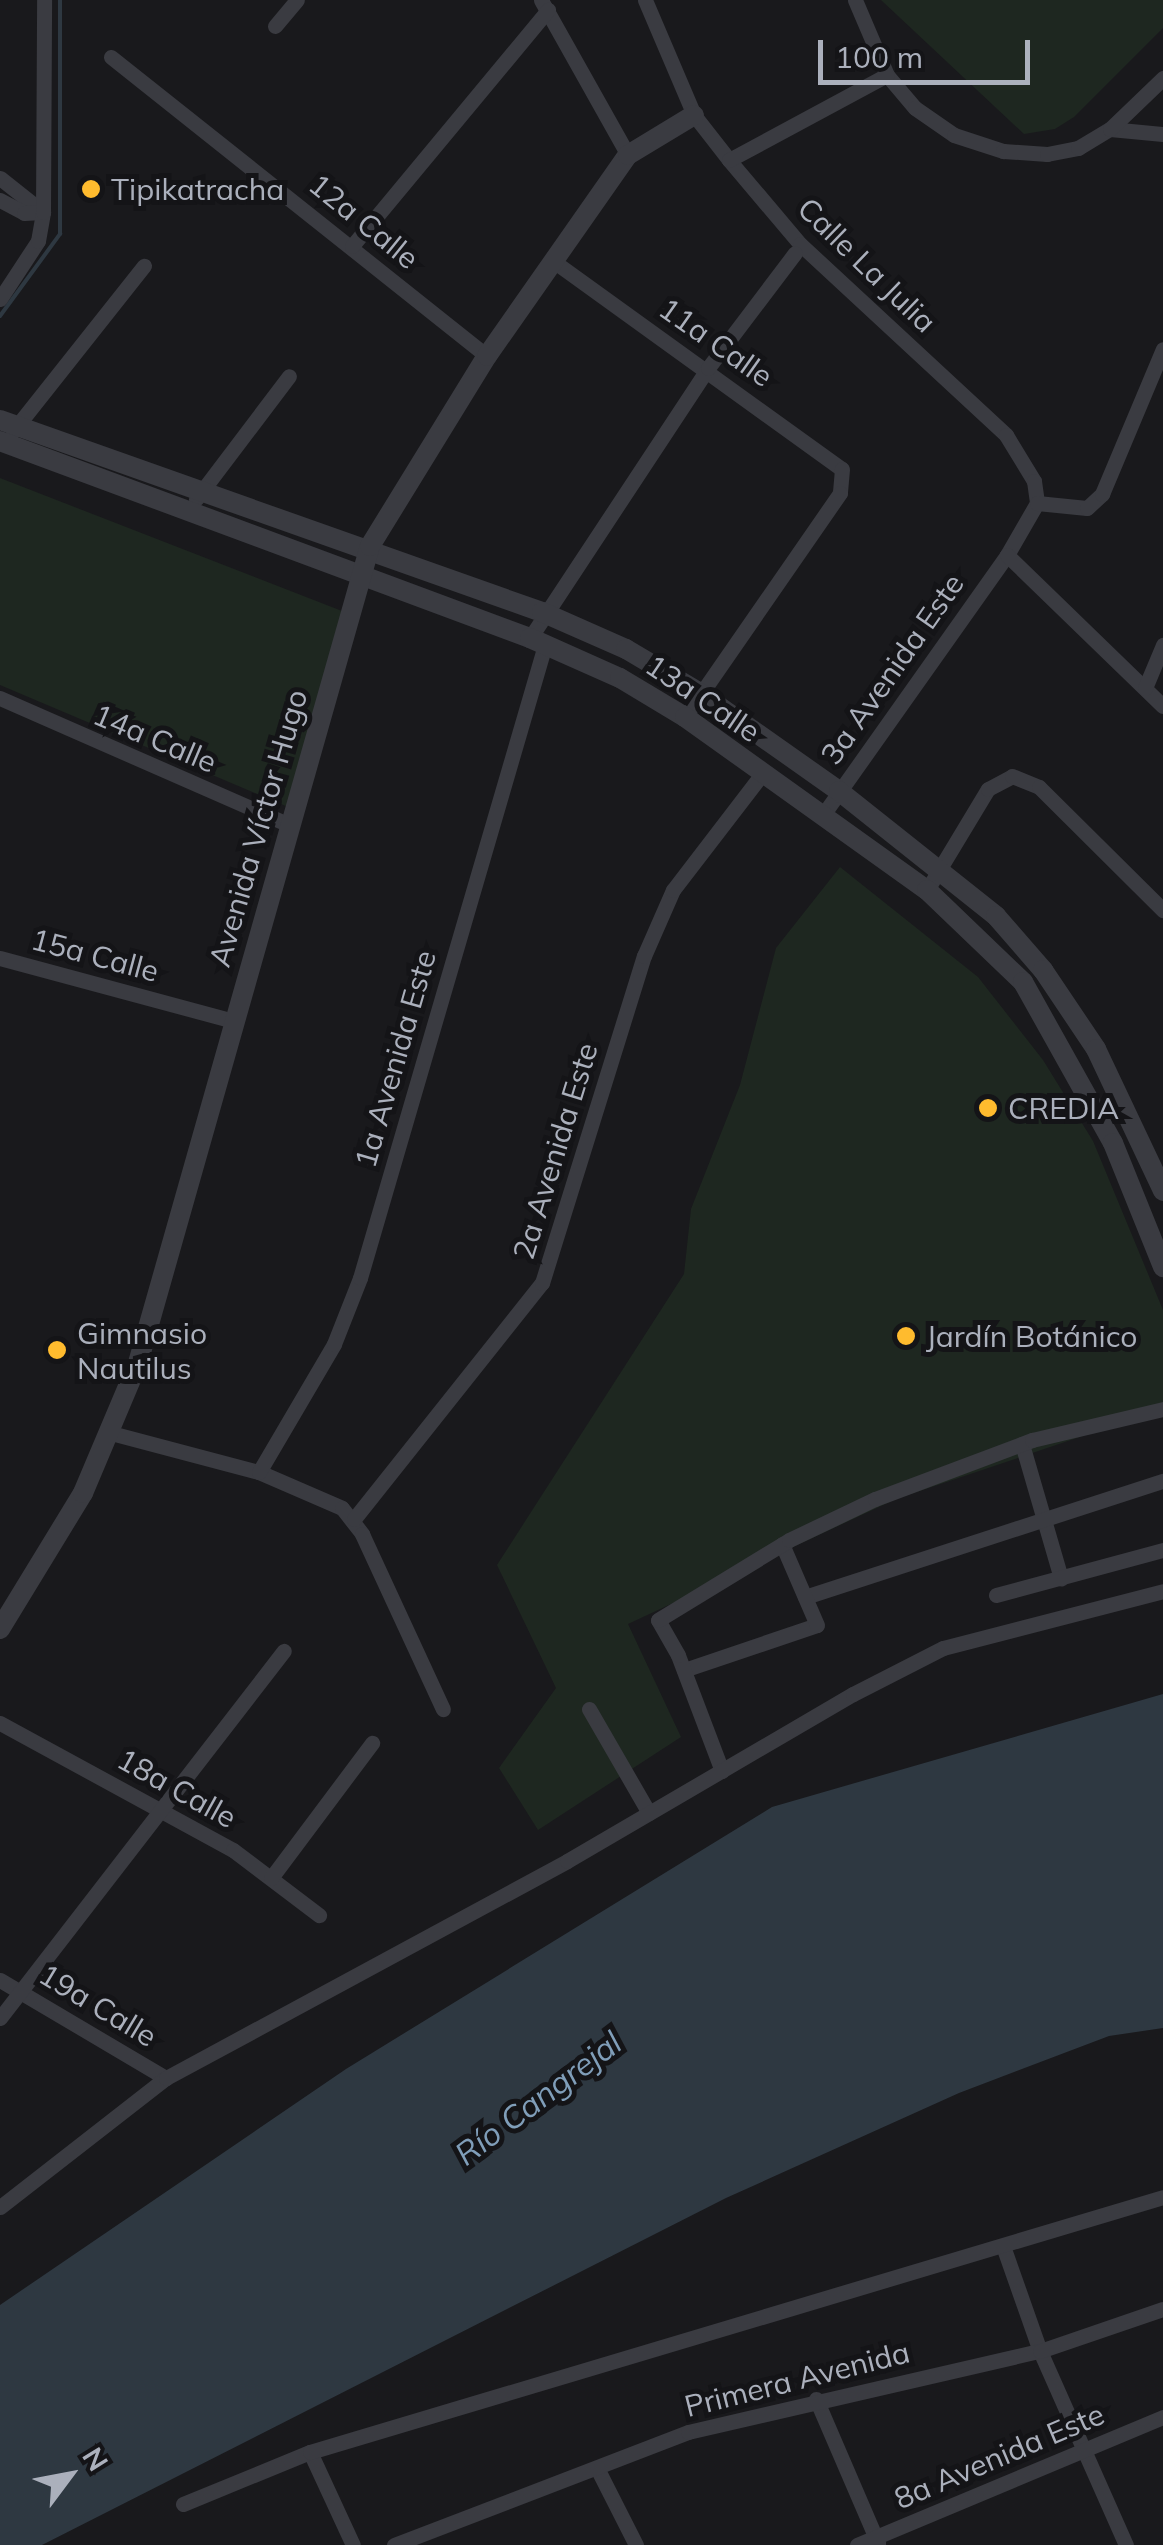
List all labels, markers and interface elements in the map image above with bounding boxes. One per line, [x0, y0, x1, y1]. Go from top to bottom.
scale bar [823, 20, 1036, 82]
text: 100 m [835, 38, 923, 76]
street label: 12a Calle [302, 166, 426, 276]
place label: Tipikatracha [111, 171, 284, 207]
marker: Tipikatracha [80, 178, 102, 200]
street label: Calle La Julia [790, 190, 944, 340]
street label: 11a Calle [652, 290, 780, 394]
street label: 3a Avenida Este [813, 567, 971, 771]
street label: 13a Calle [639, 647, 767, 749]
street label: Avenida Víctor Hugo [201, 685, 315, 971]
street label: 14a Calle [88, 696, 222, 780]
street label: 15a Calle [27, 921, 163, 989]
street label: 1a Avenida Este [347, 946, 443, 1172]
street label: 2a Avenida Este [505, 1038, 605, 1264]
place label: CREDIA [1008, 1090, 1119, 1126]
marker: CREDIA [977, 1097, 999, 1119]
place label: Gimnasio Nautilus [77, 1315, 207, 1386]
place label: Jardín Botánico [926, 1318, 1137, 1354]
marker: Jardín Botánico [895, 1325, 917, 1347]
marker: Gimnasio Nautilus [46, 1339, 68, 1361]
street label: 18a Calle [111, 1741, 243, 1835]
street label: 19a Calle [33, 1956, 163, 2054]
water label: Río Cangrejal [447, 2023, 629, 2173]
street label: Primera Avenida [681, 2334, 913, 2424]
street label: 8a Avenida Este [889, 2396, 1109, 2516]
north arrow [20, 2425, 120, 2525]
text: N [75, 2441, 116, 2477]

